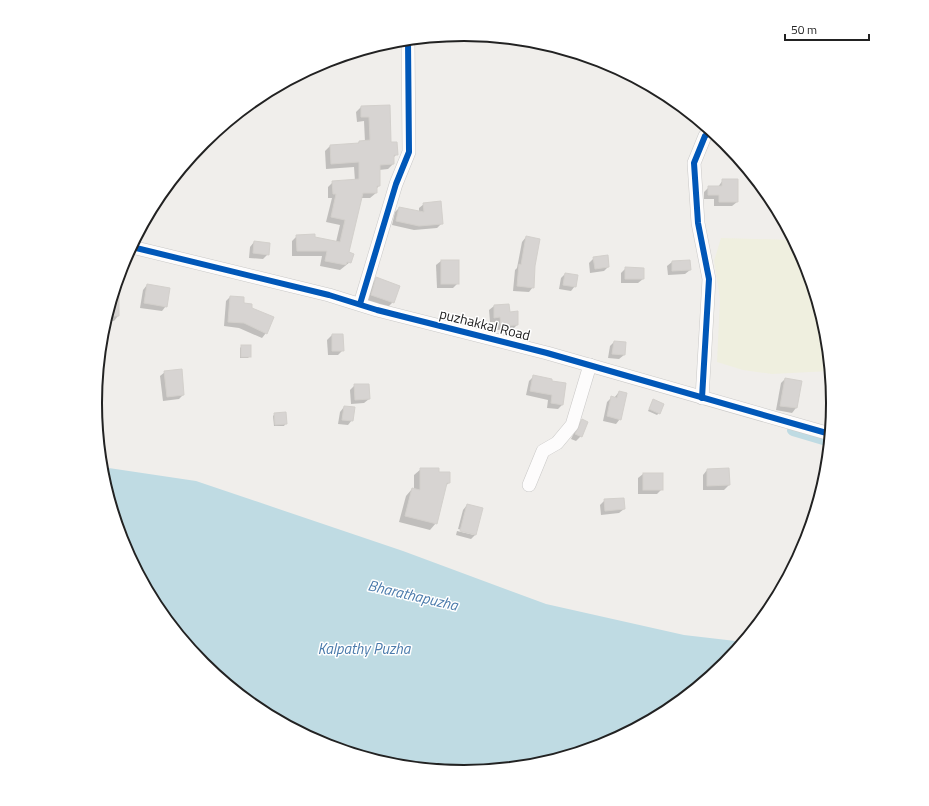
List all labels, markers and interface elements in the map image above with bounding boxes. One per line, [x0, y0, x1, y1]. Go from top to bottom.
scale bar [785, 16, 869, 42]
text: 50 m [791, 20, 817, 39]
street label: puzhakkal Road [437, 303, 533, 345]
water label: Bharathapuzha [366, 573, 462, 617]
water label: Kalpathy Puzha [318, 637, 412, 660]

